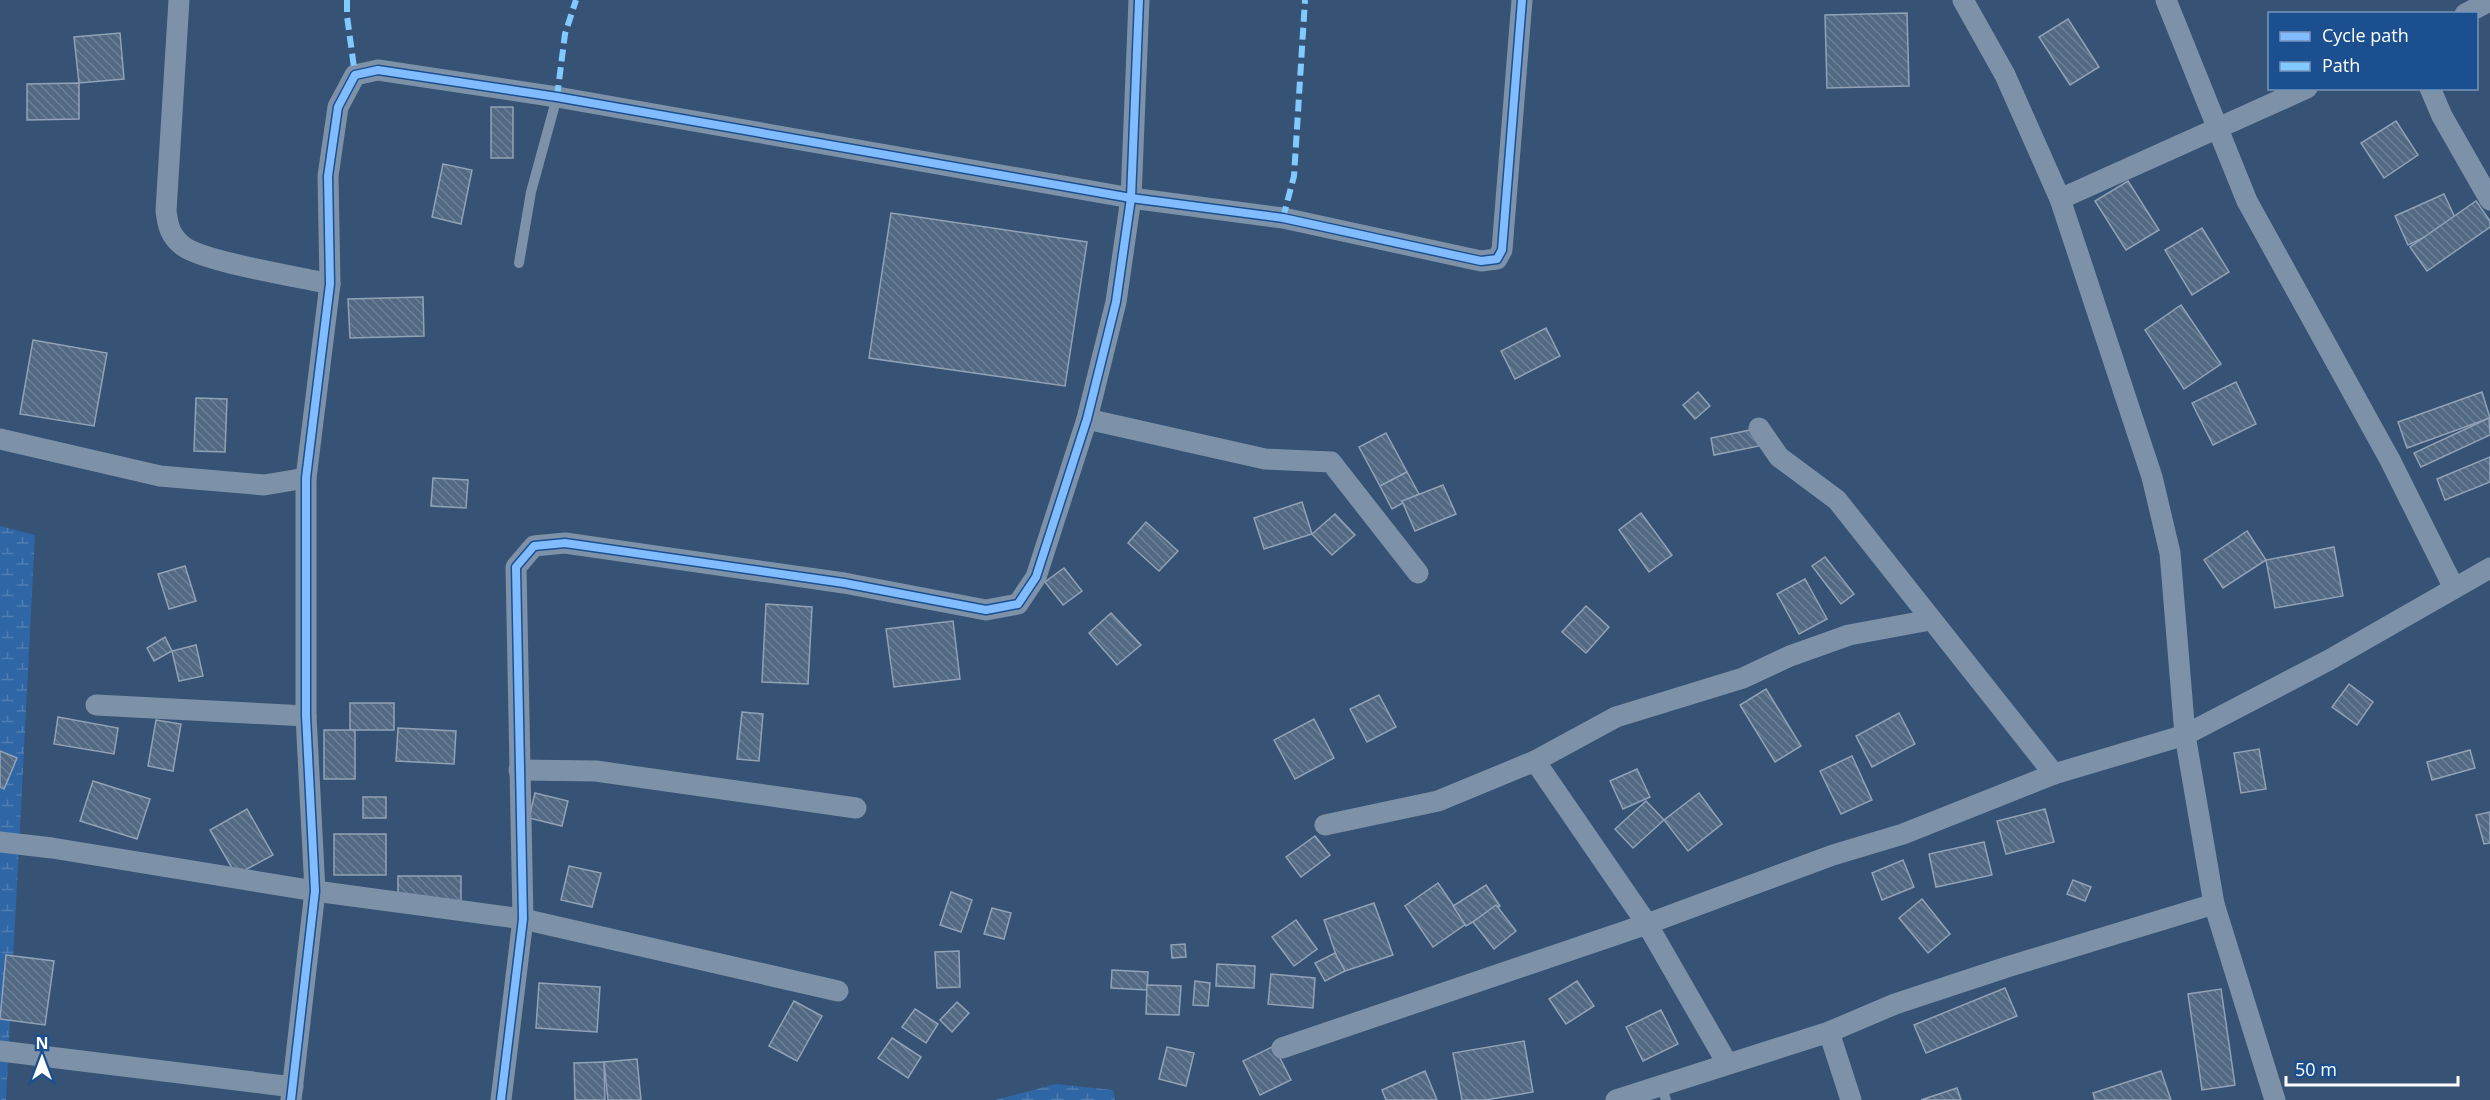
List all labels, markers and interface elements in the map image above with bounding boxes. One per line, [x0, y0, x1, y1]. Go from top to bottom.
legend [2268, 12, 2478, 90]
text: Cycle path [2322, 23, 2409, 47]
text: Path [2322, 53, 2360, 77]
north arrow [12, 1028, 72, 1088]
text: N [35, 1032, 49, 1054]
scale bar [2286, 1049, 2458, 1087]
text: 50 m [2295, 1057, 2337, 1081]

